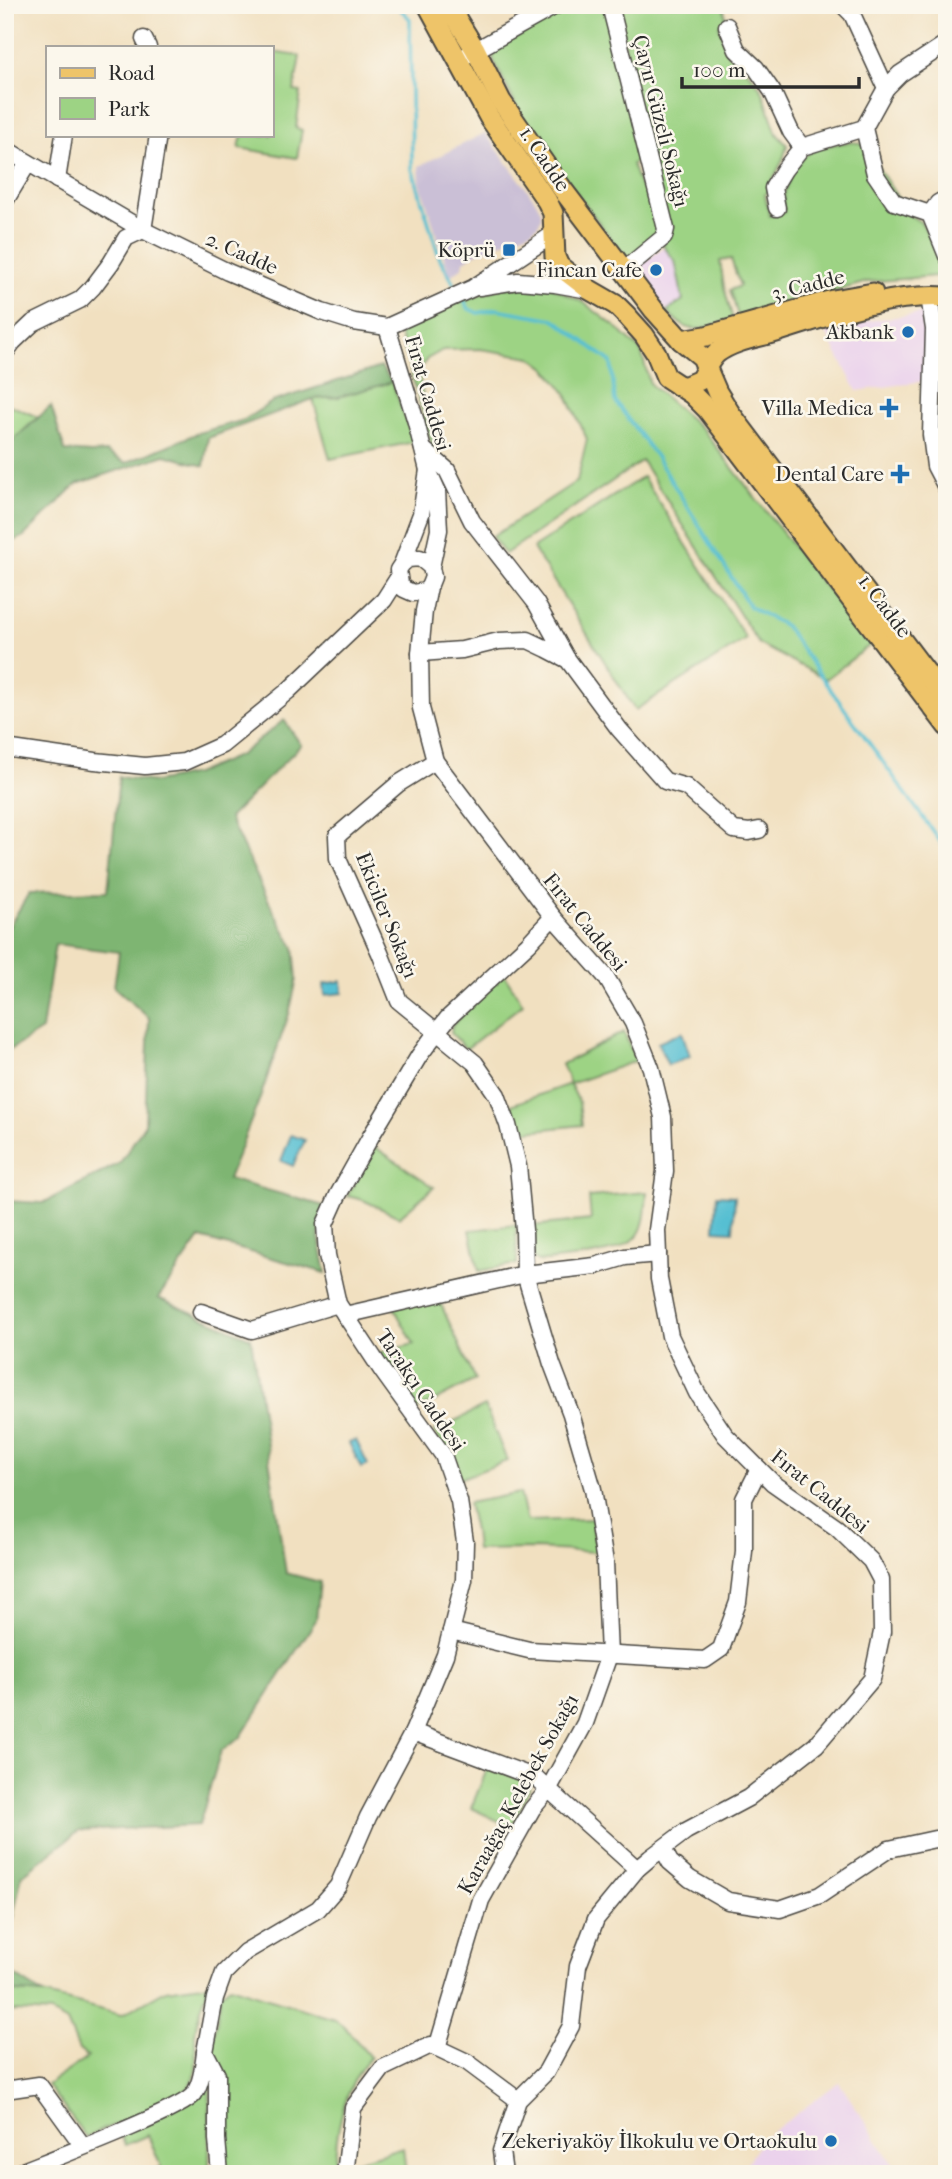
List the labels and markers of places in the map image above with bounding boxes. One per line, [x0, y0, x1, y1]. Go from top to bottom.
place label: Köprü [437, 238, 495, 262]
marker: Köprü [501, 242, 517, 258]
place label: Fincan Cafe [536, 258, 642, 282]
marker: Fincan Cafe [648, 262, 664, 278]
place label: Akbank [825, 320, 894, 344]
marker: Akbank [900, 324, 916, 340]
place label: Villa Medica [761, 396, 873, 420]
marker: Villa Medica [879, 398, 899, 418]
place label: Dental Care [775, 462, 884, 486]
marker: Dental Care [890, 464, 910, 484]
place label: Zekeriyaköy İlkokulu ve Ortaokulu [502, 2129, 817, 2153]
marker: Zekeriyaköy İlkokulu ve Ortaokulu [823, 2133, 839, 2149]

